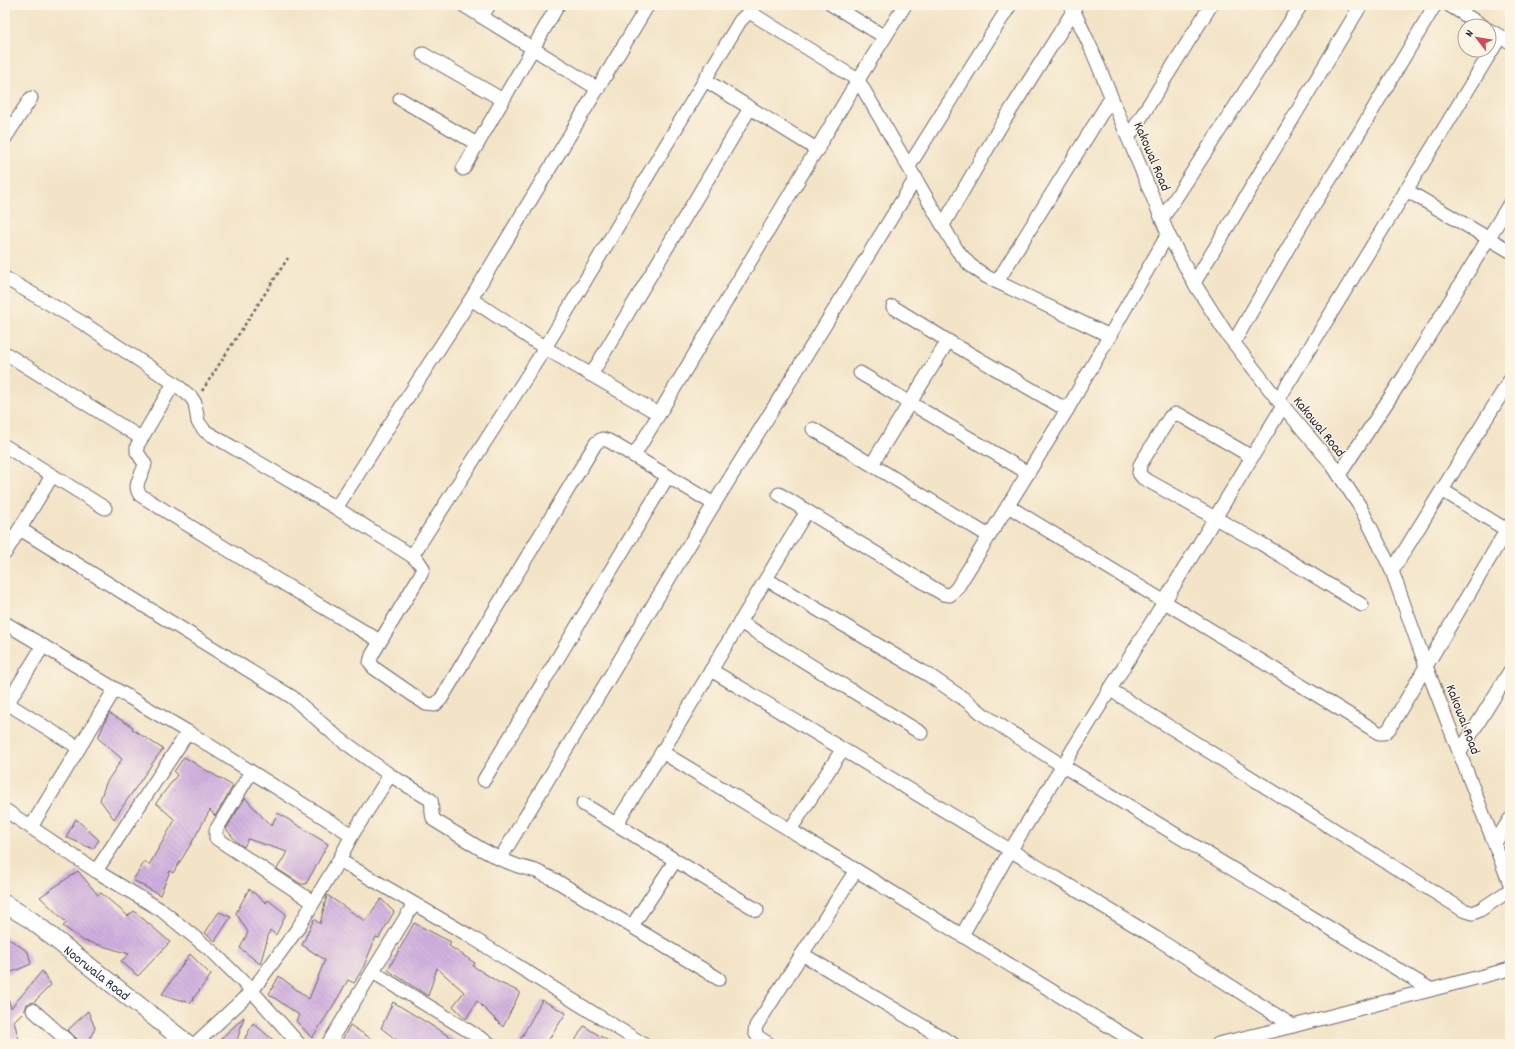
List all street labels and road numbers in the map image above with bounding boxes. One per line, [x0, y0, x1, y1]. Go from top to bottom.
street label: Kakowal Road [1128, 119, 1175, 194]
street label: Kakowal Road [1288, 392, 1349, 462]
street label: Kakowal Road [1440, 682, 1485, 758]
street label: Noorwala Road [59, 941, 133, 1006]

